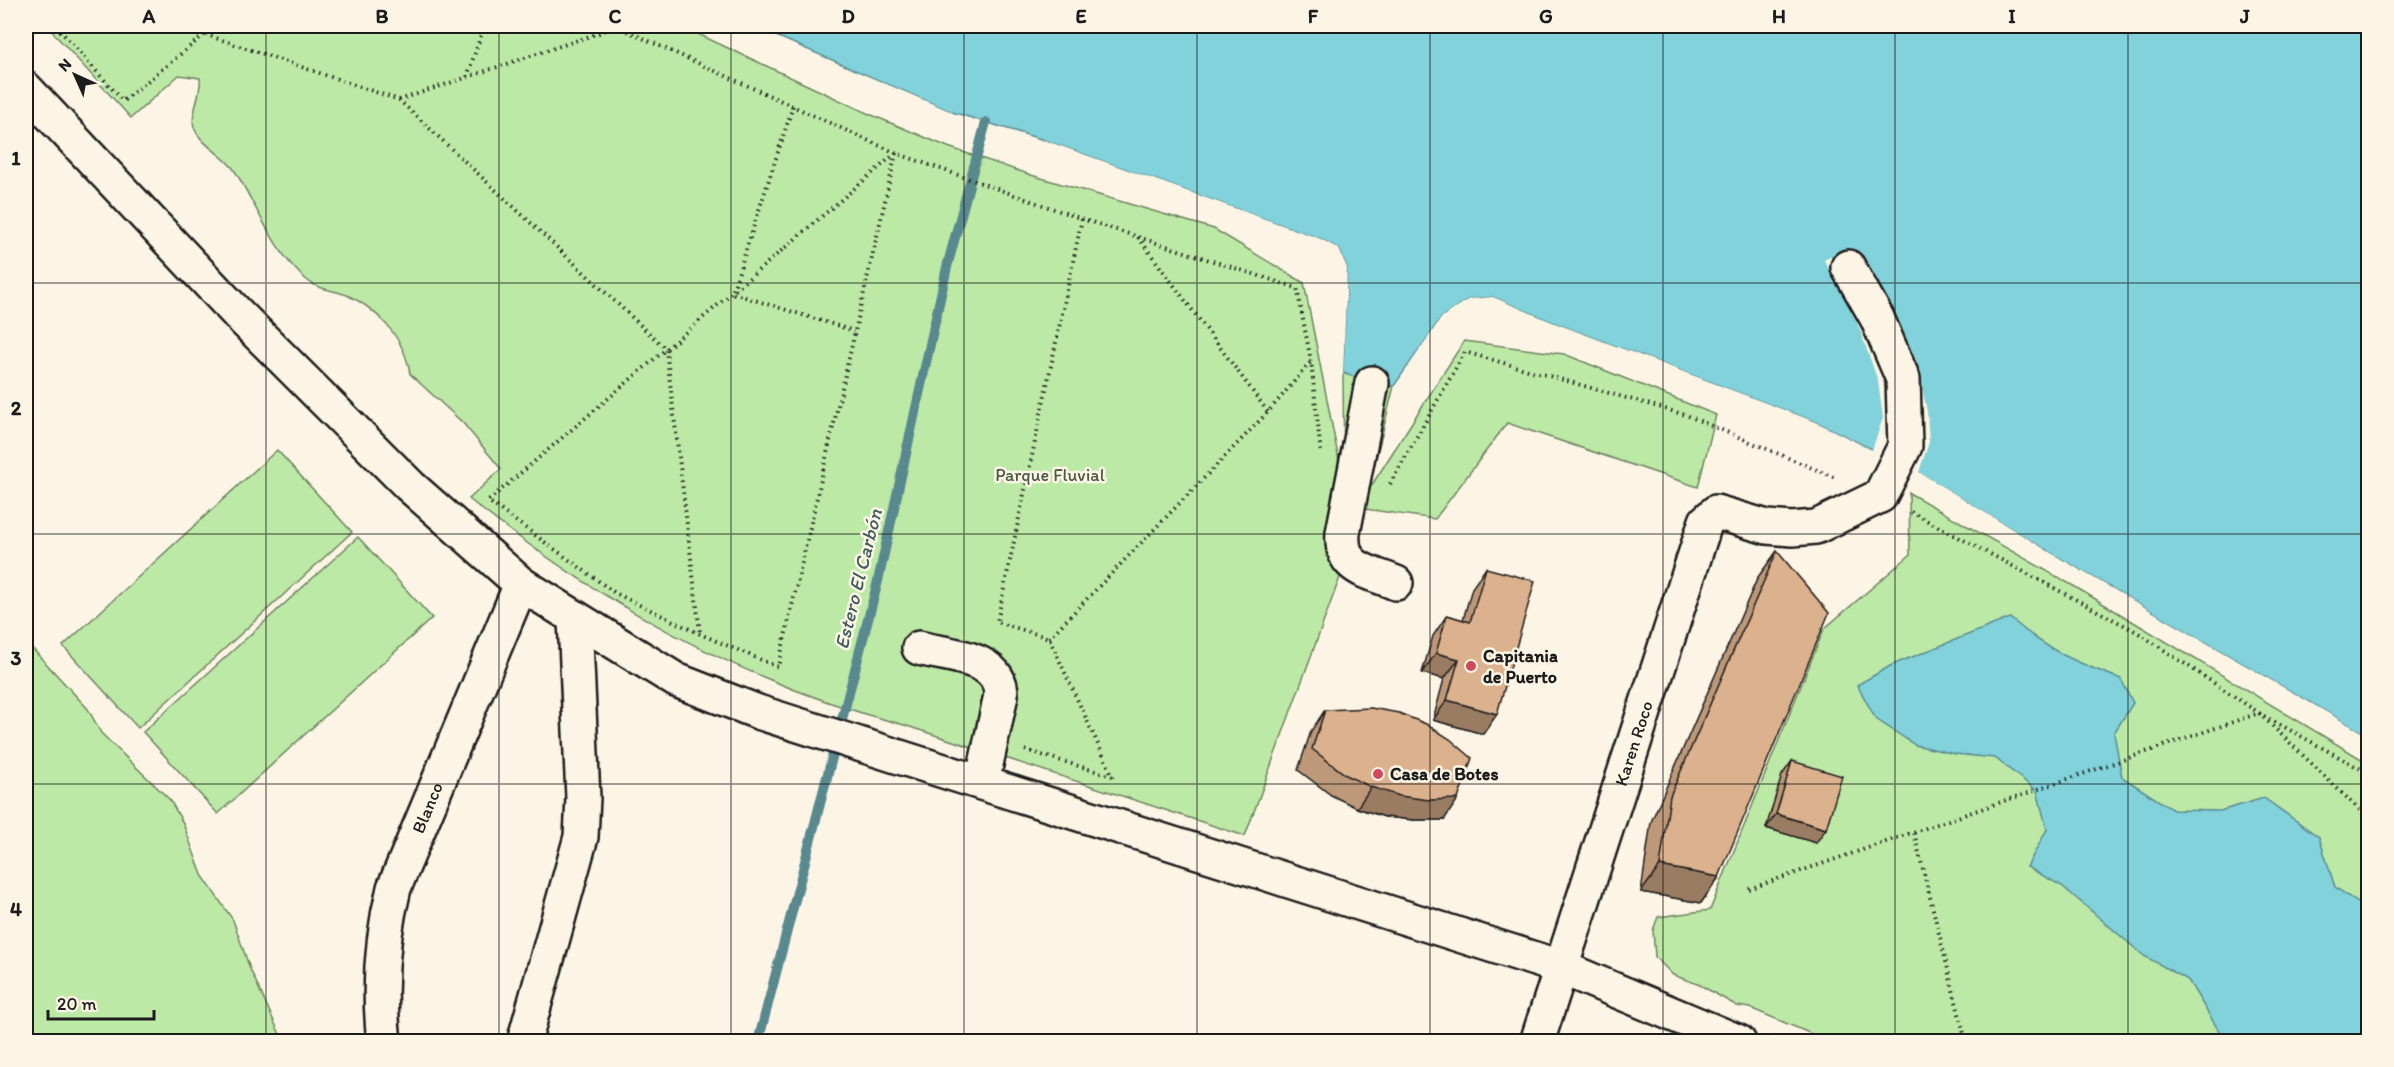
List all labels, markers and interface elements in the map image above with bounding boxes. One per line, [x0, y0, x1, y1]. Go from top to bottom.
text: A [142, 4, 156, 28]
text: B [376, 4, 389, 28]
text: C [609, 4, 622, 28]
text: D [841, 4, 855, 28]
text: E [1075, 4, 1087, 28]
text: F [1308, 4, 1319, 28]
text: G [1539, 4, 1553, 28]
text: H [1772, 4, 1786, 28]
text: I [2008, 4, 2016, 28]
text: J [2239, 4, 2250, 28]
north arrow [45, 45, 105, 105]
text: N [54, 54, 75, 75]
text: 1 [11, 146, 21, 170]
text: 2 [11, 396, 22, 420]
park label: Parque Fluvial [995, 464, 1105, 486]
water label: Estero El Carbón [829, 506, 887, 652]
place label: Capitania de Puerto [1483, 645, 1558, 688]
text: 3 [11, 646, 22, 670]
marker: Capitania de Puerto [1464, 659, 1478, 673]
street label: Karen Roco [1610, 698, 1658, 789]
place label: Casa de Botes [1390, 763, 1498, 785]
marker: Casa de Botes [1371, 767, 1385, 781]
street label: Blanco [407, 779, 448, 837]
text: 4 [10, 897, 22, 921]
scale bar [48, 983, 154, 1021]
text: 20 m [57, 993, 97, 1015]

